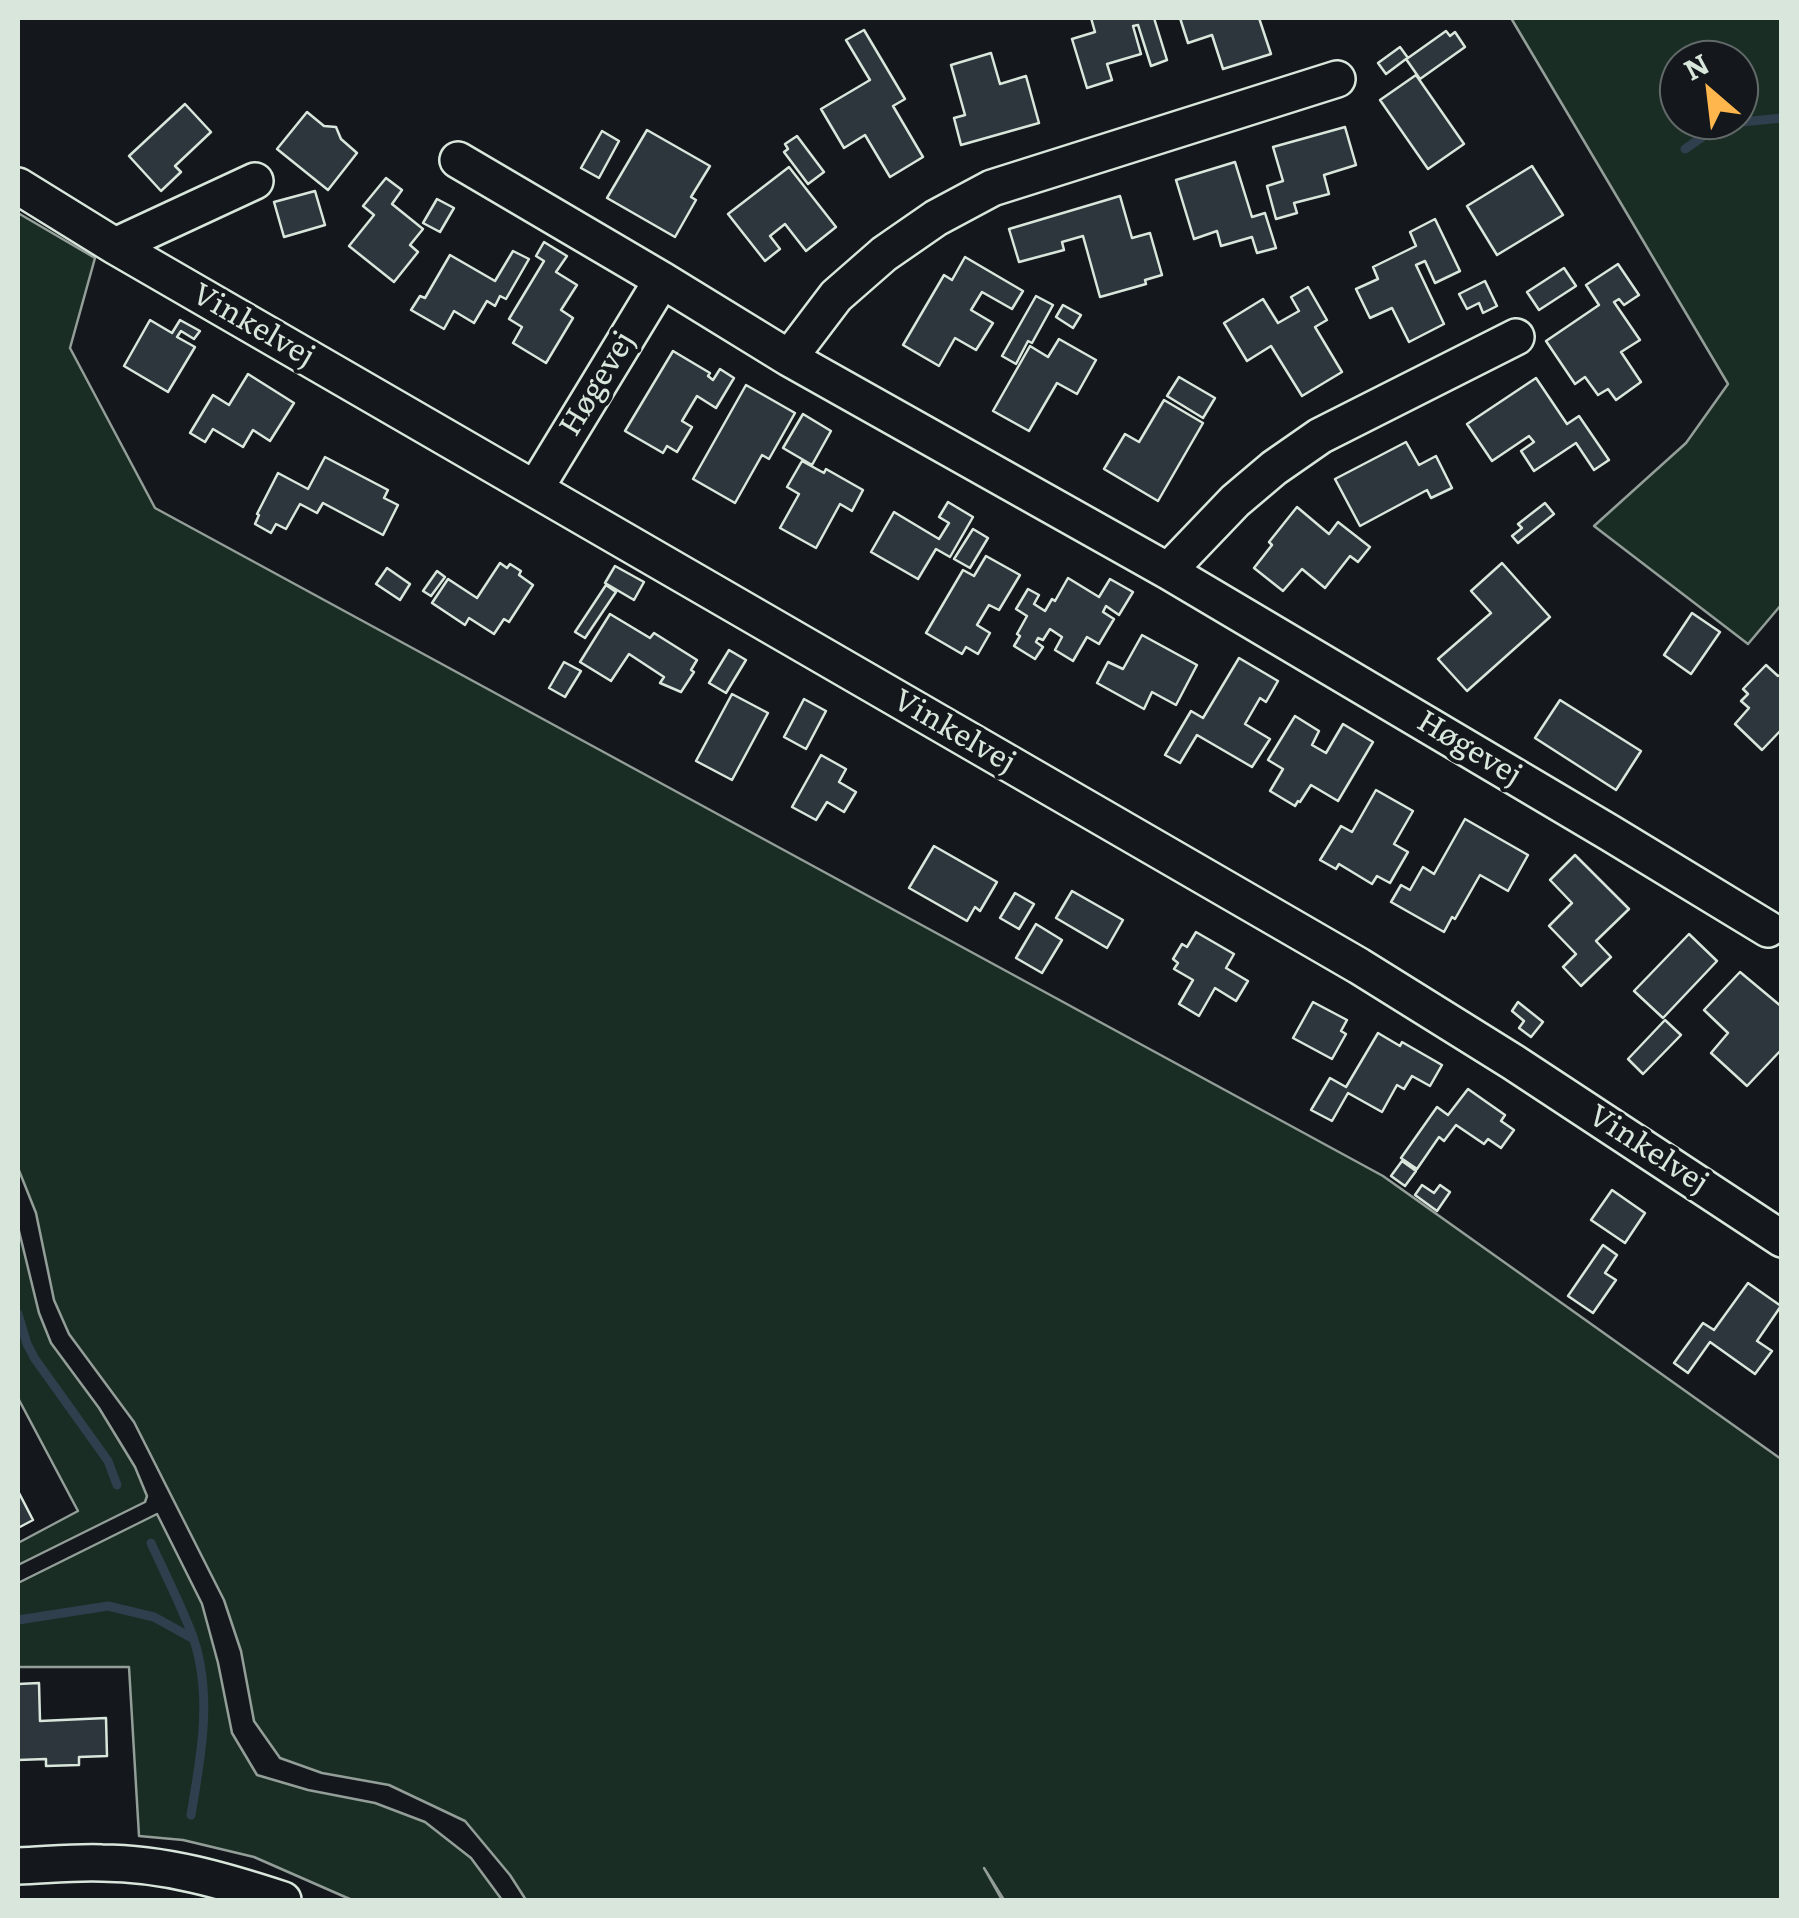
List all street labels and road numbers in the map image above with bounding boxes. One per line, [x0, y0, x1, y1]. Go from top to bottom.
street label: Vinkelvej [185, 277, 321, 375]
street label: Høgevej [553, 325, 643, 443]
street label: Vinkelvej [886, 683, 1022, 781]
street label: Høgevej [1410, 704, 1528, 794]
street label: Vinkelvej [1581, 1098, 1715, 1202]

